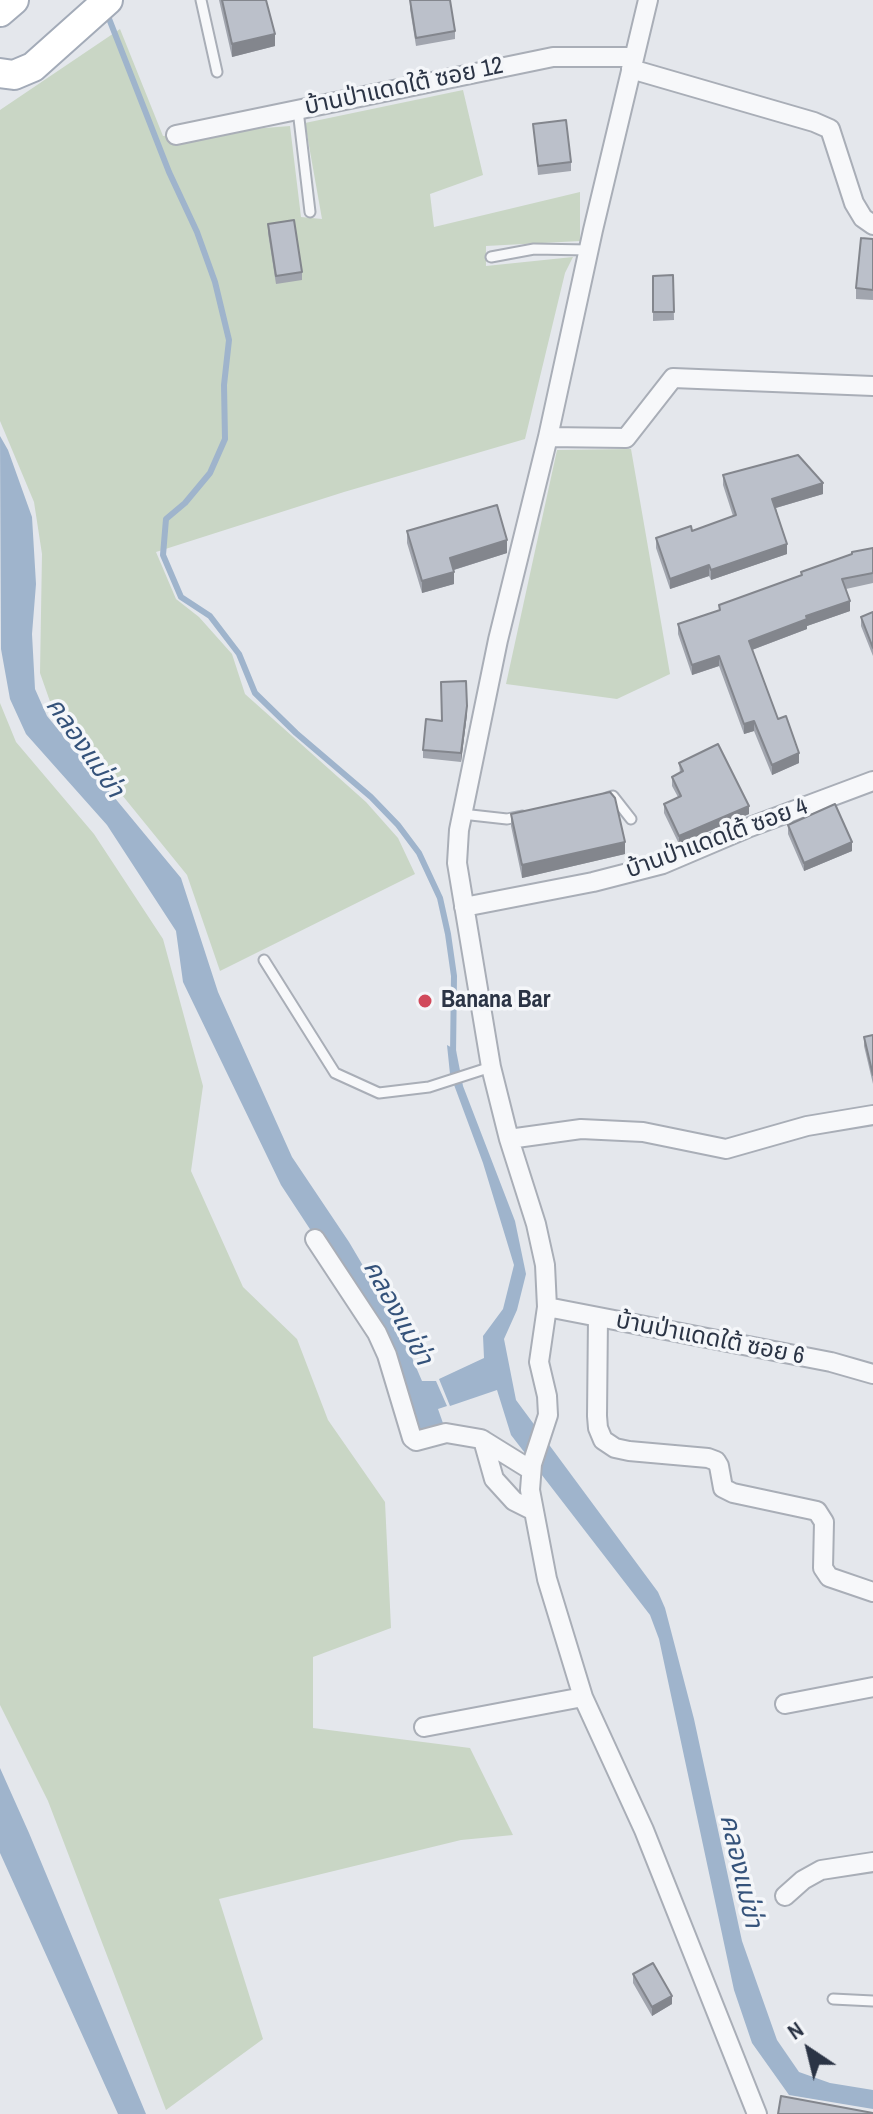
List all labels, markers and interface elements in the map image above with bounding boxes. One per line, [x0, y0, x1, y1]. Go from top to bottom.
street label: บ้านป่าแดดใต้ ซอย 12 [302, 52, 506, 122]
water label: คลองแม่ข่า [38, 692, 130, 804]
street label: บ้านป่าแดดใต้ ซอย 4 [622, 793, 812, 885]
place label: Banana Bar [441, 987, 550, 1015]
marker: Banana Bar [416, 992, 434, 1010]
water label: คลองแม่ข่า [355, 1255, 439, 1371]
street label: บ้านป่าแดดใต้ ซอย 6 [613, 1307, 807, 1371]
water label: คลองแม่ข่า [712, 1811, 768, 1931]
north arrow [769, 2010, 849, 2090]
text: N [781, 2014, 809, 2046]

